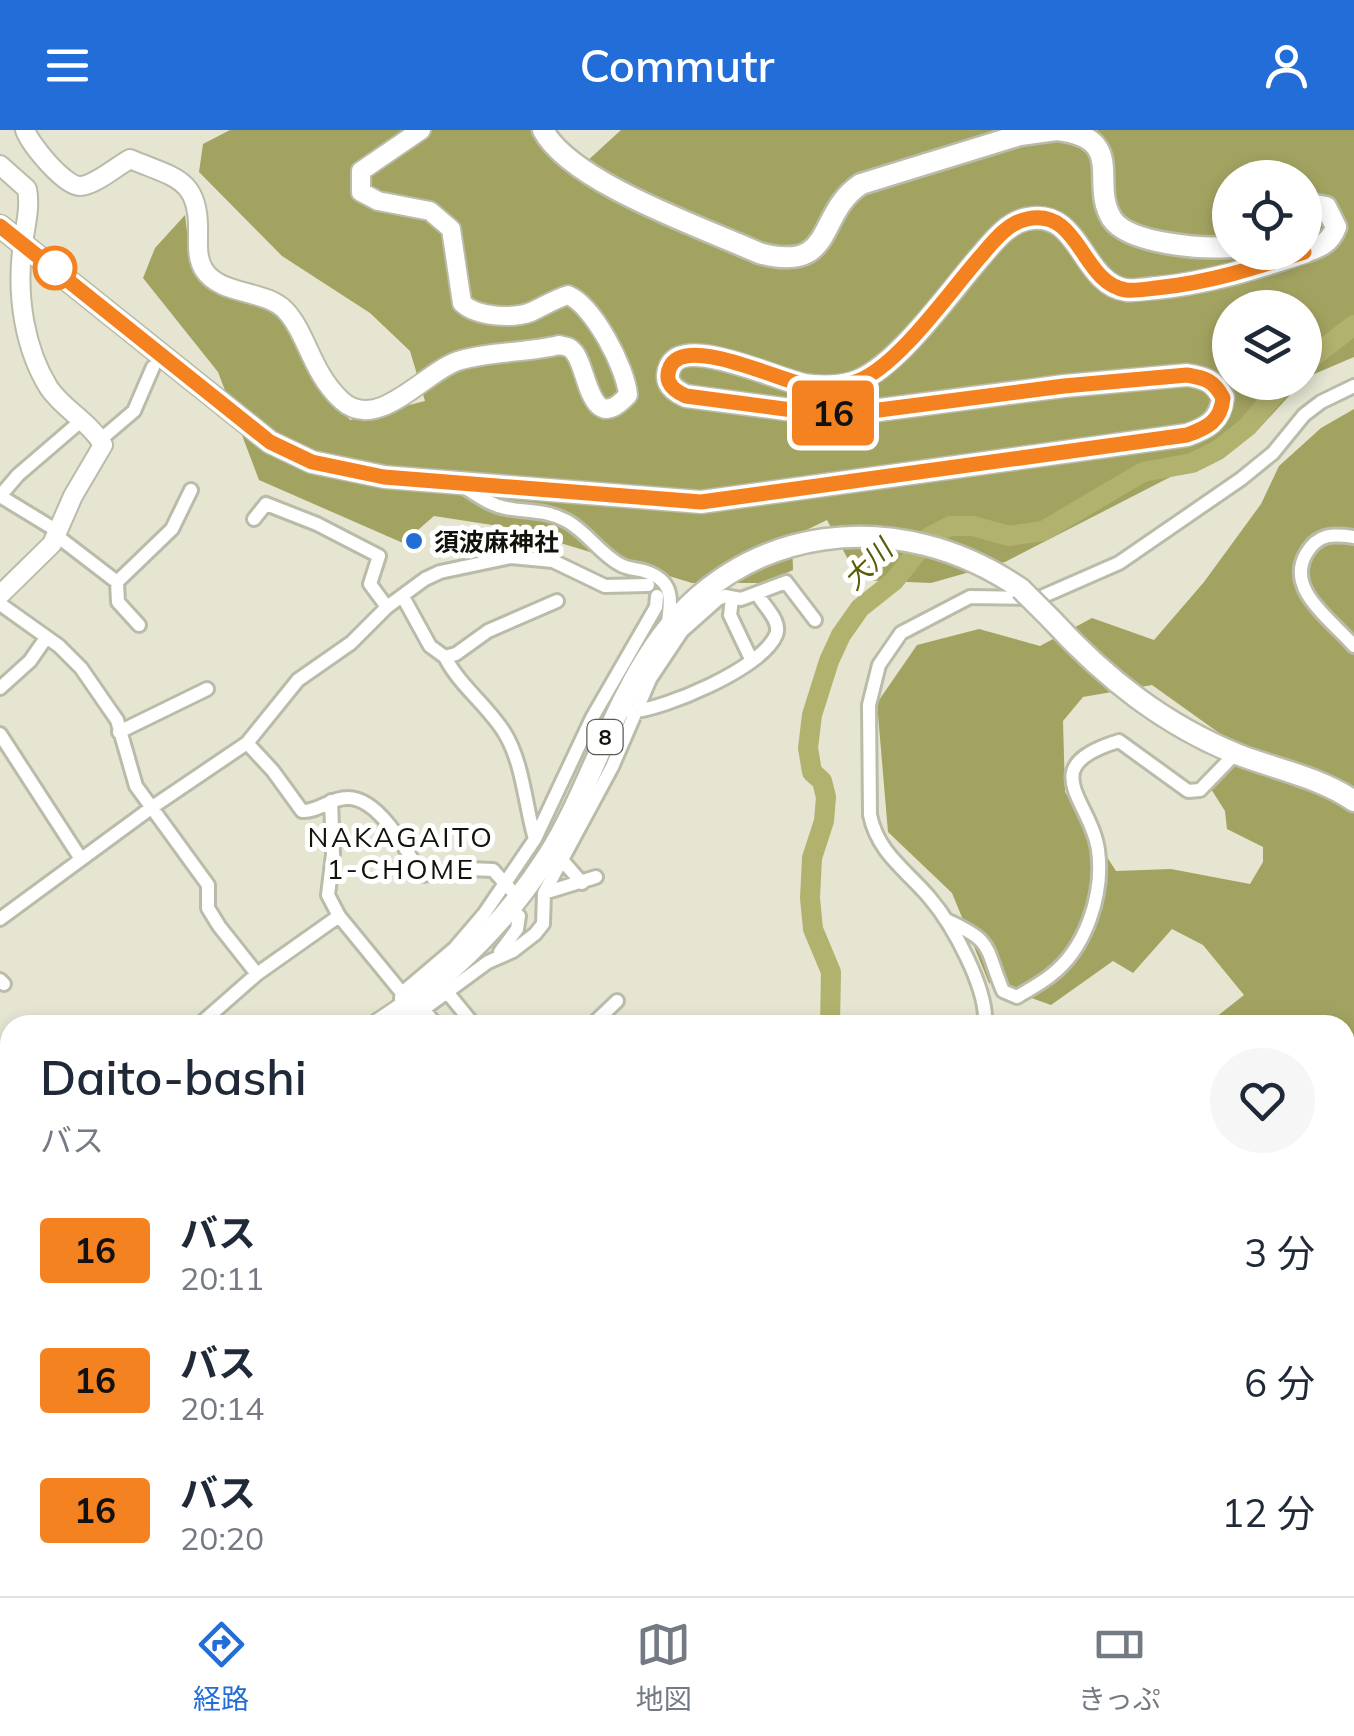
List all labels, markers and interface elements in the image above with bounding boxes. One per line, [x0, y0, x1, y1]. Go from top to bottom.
text: Commutr [580, 37, 775, 93]
icon: menu [40, 38, 95, 93]
icon: person [1259, 38, 1314, 93]
map controls [1212, 160, 1322, 400]
button: locate [1212, 160, 1322, 270]
unlabelled marker [34, 247, 76, 289]
button: layers [1212, 290, 1322, 400]
line badge: 16 [788, 380, 878, 446]
text: 16 [812, 391, 854, 435]
place label: 須波麻神社 [434, 526, 559, 557]
marker: 須波麻神社 [403, 530, 425, 552]
water label: 大川 [835, 530, 901, 596]
road number: 8 [588, 720, 622, 754]
district label: NAKAGAITO 1-CHOME [308, 819, 494, 886]
text: Daito-bashi [40, 1047, 307, 1107]
button: heart [1210, 1048, 1315, 1153]
text: バス [40, 1120, 104, 1160]
text: バス [180, 1209, 256, 1257]
text: 16 [74, 1228, 116, 1272]
text: 3 分 [1244, 1229, 1315, 1277]
text: 20:11 [180, 1258, 264, 1298]
text: バス [180, 1339, 256, 1387]
text: 16 [74, 1358, 116, 1402]
text: 6 分 [1244, 1359, 1315, 1407]
text: 20:14 [180, 1388, 264, 1428]
text: バス [180, 1469, 256, 1517]
text: 16 [74, 1488, 116, 1532]
text: 12 分 [1221, 1489, 1315, 1537]
text: 20:20 [180, 1518, 264, 1558]
tab: 経路 [193, 1617, 249, 1717]
tab: 地図 [636, 1617, 692, 1717]
tab: きっぷ [1078, 1617, 1161, 1717]

